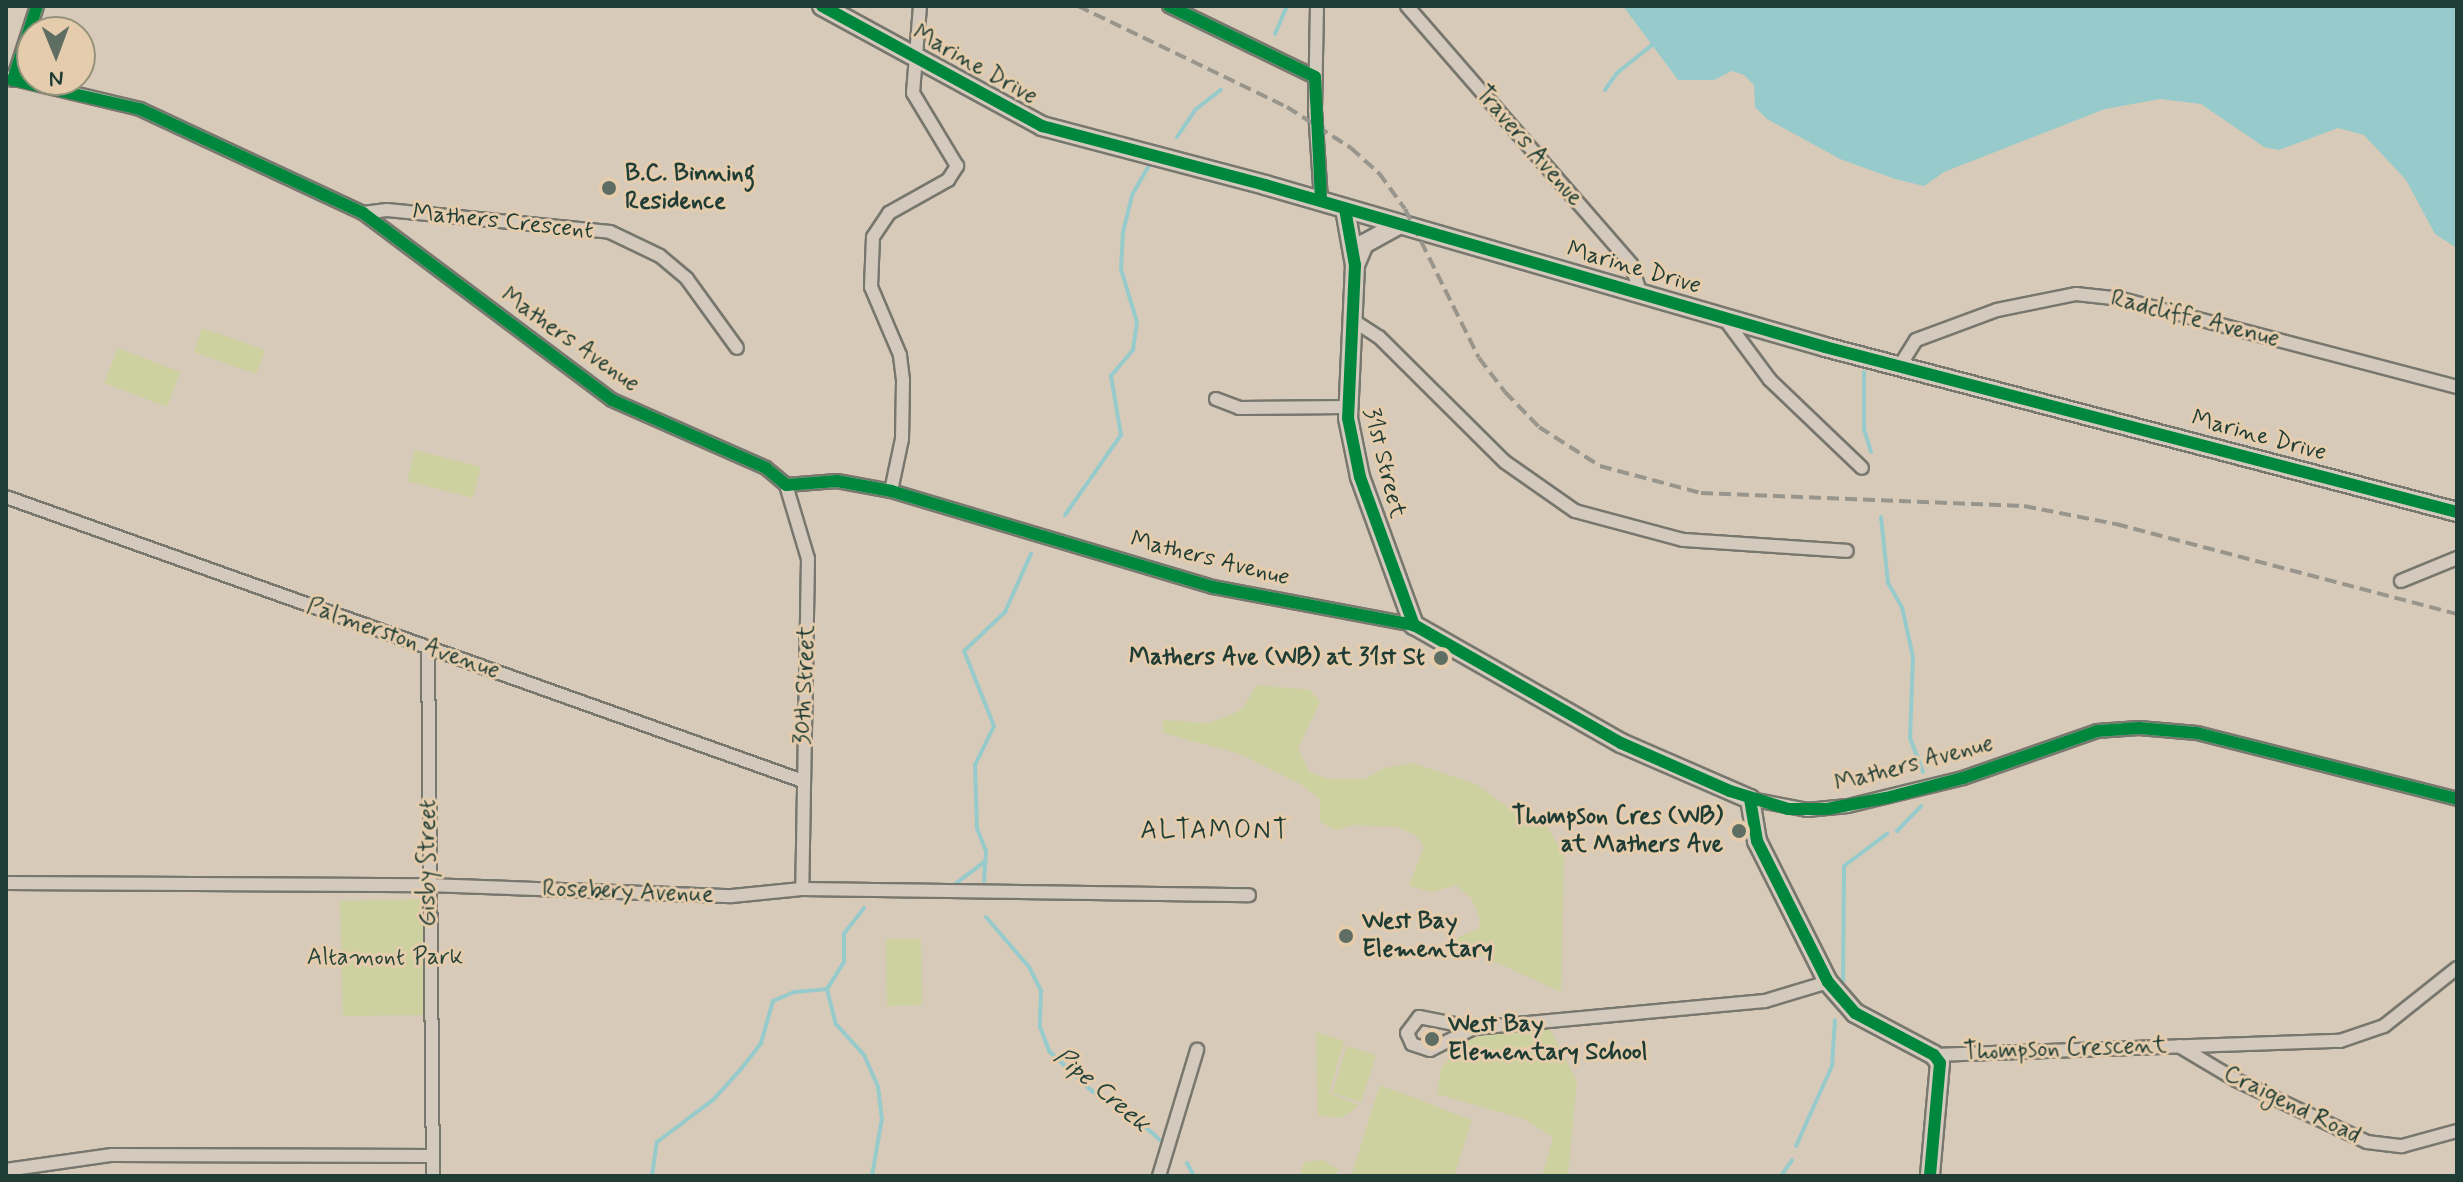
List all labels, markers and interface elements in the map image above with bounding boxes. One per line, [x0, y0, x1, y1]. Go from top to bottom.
north arrow [16, 16, 96, 96]
street label: Marine Drive [908, 19, 1042, 111]
text: N [49, 64, 64, 92]
street label: Travers Avenue [1467, 78, 1591, 214]
place label: B.C. Binning Residence [625, 160, 755, 216]
marker: B.C. Binning Residence [600, 179, 618, 197]
street label: Mathers Crescent [410, 198, 596, 246]
street label: Marine Drive [1564, 235, 1704, 301]
street label: Mathers Avenue [493, 280, 647, 400]
street label: Radcliffe Avenue [2106, 284, 2284, 354]
street label: Marine Drive [2188, 404, 2330, 468]
street label: 31st Street [1356, 405, 1412, 521]
street label: Mathers Avenue [1125, 525, 1295, 593]
street label: Palmerston Avenue [304, 593, 502, 685]
street label: 30th Street [789, 625, 821, 745]
place label: Mathers Ave (WB) at 31st St [1129, 644, 1425, 672]
marker: Mathers Ave (WB) at 31st St [1432, 649, 1450, 667]
street label: Mathers Avenue [1829, 728, 1999, 800]
street label: Gisby Street [414, 797, 442, 929]
place label: Thompson Cres (WB) at Mathers Ave [1512, 803, 1723, 859]
district label: ALTAMONT [1140, 816, 1290, 848]
marker: Thompson Cres (WB) at Mathers Ave [1730, 822, 1748, 840]
street label: Rosebery Avenue [541, 875, 715, 909]
place label: West Bay Elementary [1362, 908, 1493, 964]
marker: West Bay Elementary [1337, 927, 1355, 945]
park label: Altamont Park [309, 944, 461, 972]
place label: West Bay Elementary School [1448, 1011, 1647, 1067]
marker: West Bay Elementary School [1423, 1030, 1441, 1048]
street label: Thompson Crescent [1967, 1031, 2163, 1067]
water label: Pipe Creek [1047, 1042, 1155, 1140]
street label: Craigend Road [2219, 1060, 2365, 1150]

